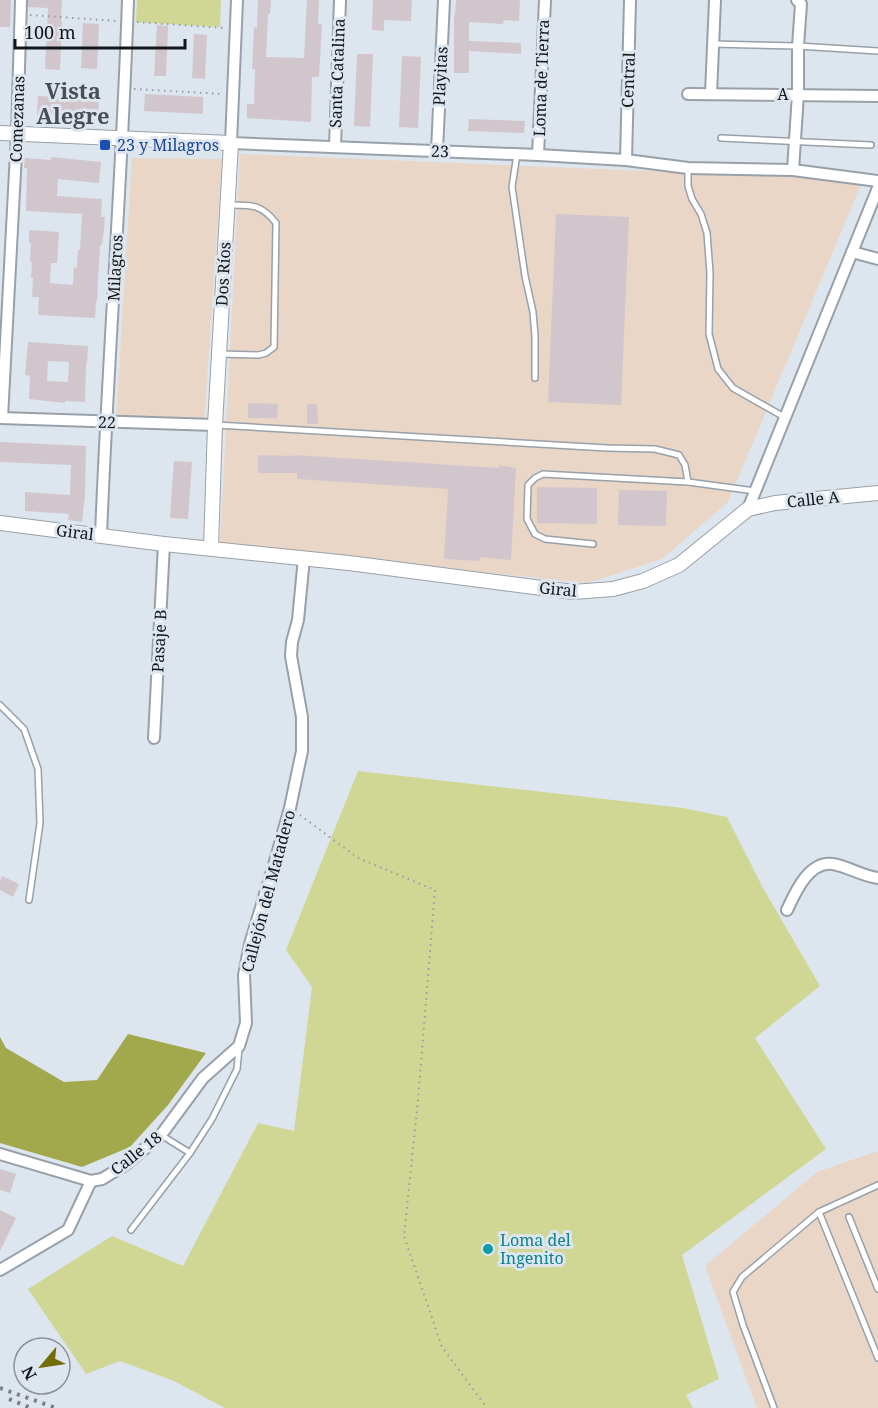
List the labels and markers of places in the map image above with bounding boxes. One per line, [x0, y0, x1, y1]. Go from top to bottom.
place label: 23 y Milagros [117, 134, 219, 156]
marker: 23 y Milagros [98, 138, 112, 152]
place label: Loma del Ingenito [500, 1229, 571, 1269]
marker: Loma del Ingenito [481, 1242, 495, 1256]

